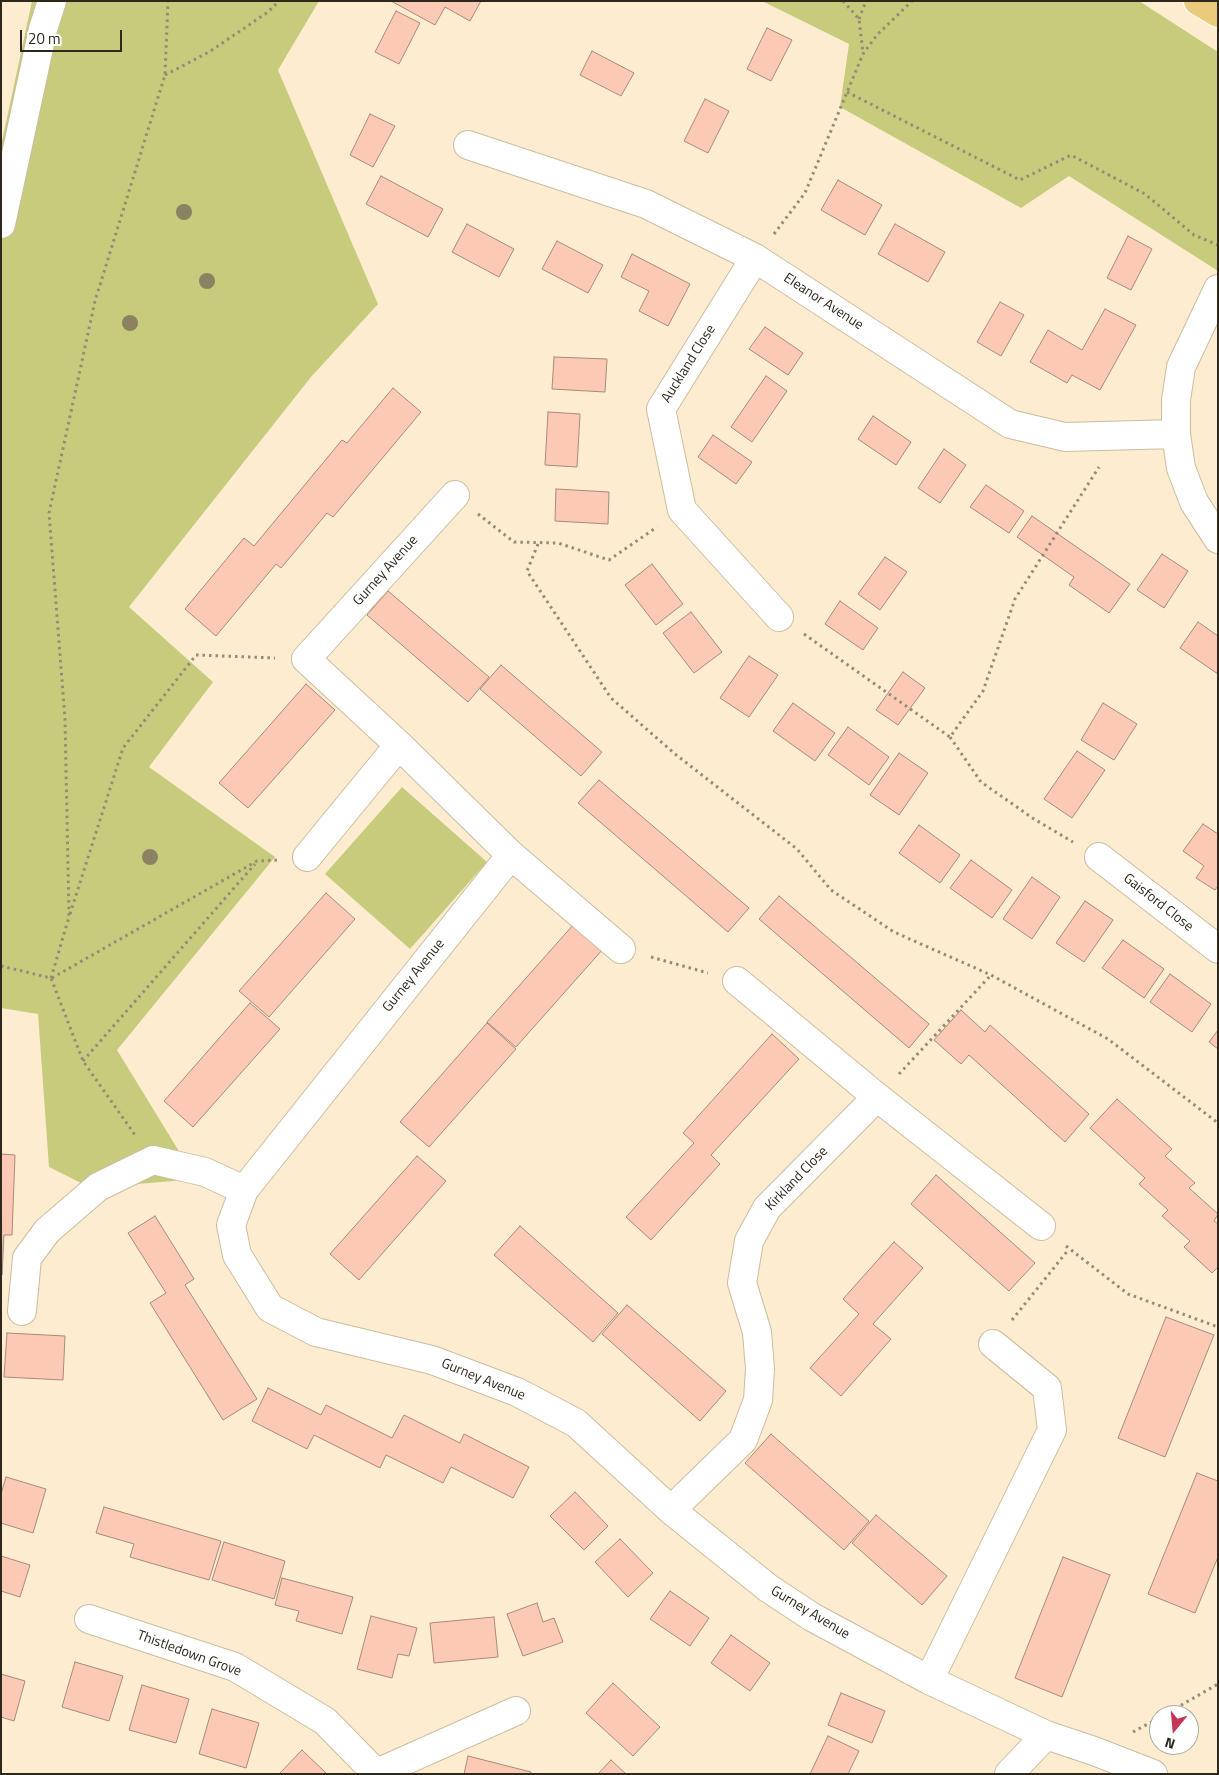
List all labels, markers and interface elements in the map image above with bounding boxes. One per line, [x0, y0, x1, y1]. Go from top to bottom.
scale bar [22, 20, 125, 52]
text: 20 m [28, 27, 61, 50]
street label: Eleanor Avenue [780, 270, 866, 334]
street label: Auckland Close [658, 322, 720, 406]
street label: Gurney Avenue [350, 532, 422, 610]
street label: Gaisford Close [1120, 870, 1196, 936]
street label: Gurney Avenue [379, 936, 449, 1016]
street label: Kirkland Close [762, 1143, 832, 1215]
street label: Gurney Avenue [439, 1356, 527, 1404]
street label: Gurney Avenue [768, 1583, 852, 1643]
street label: Thistledown Grove [134, 1627, 244, 1681]
north arrow [1149, 1705, 1199, 1755]
text: N [1162, 1732, 1177, 1755]

